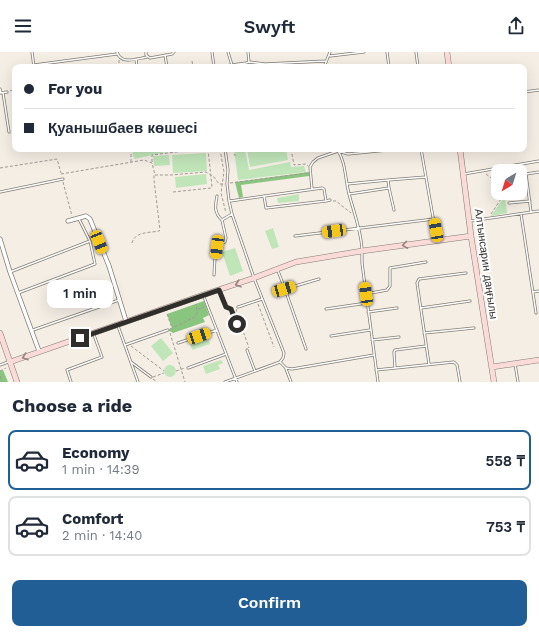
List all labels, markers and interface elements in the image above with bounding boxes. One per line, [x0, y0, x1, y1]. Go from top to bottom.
icon: menu [12, 15, 34, 37]
icon: share [505, 15, 527, 37]
text: Swyft [244, 16, 295, 37]
text: For you [48, 80, 102, 98]
text: Қуанышбаев көшесі [48, 119, 197, 137]
north arrow [491, 164, 527, 200]
map controls [491, 164, 527, 200]
street label: Алтынсарин даңғылы [472, 208, 500, 320]
car [428, 217, 444, 243]
car [321, 223, 347, 239]
car [89, 229, 109, 255]
car [210, 234, 224, 260]
one-way arrow [402, 240, 408, 249]
one-way arrow [235, 279, 242, 288]
callout: 1 min [47, 280, 113, 308]
car [271, 280, 297, 298]
car [358, 281, 374, 307]
text: 1 min [63, 286, 97, 301]
route start [228, 315, 246, 333]
car [186, 326, 212, 346]
route end [71, 329, 89, 347]
one-way arrow [21, 352, 28, 360]
text: Choose a ride [12, 395, 132, 416]
icon: car [14, 442, 50, 478]
text: Economy [62, 444, 129, 462]
text: 558 ₸ [485, 452, 525, 470]
text: 1 min · 14:39 [62, 462, 139, 477]
icon: car [14, 508, 50, 544]
text: Comfort [62, 510, 123, 528]
text: 753 ₸ [486, 518, 525, 536]
text: 2 min · 14:40 [62, 528, 142, 543]
button: Confirm [12, 580, 527, 626]

